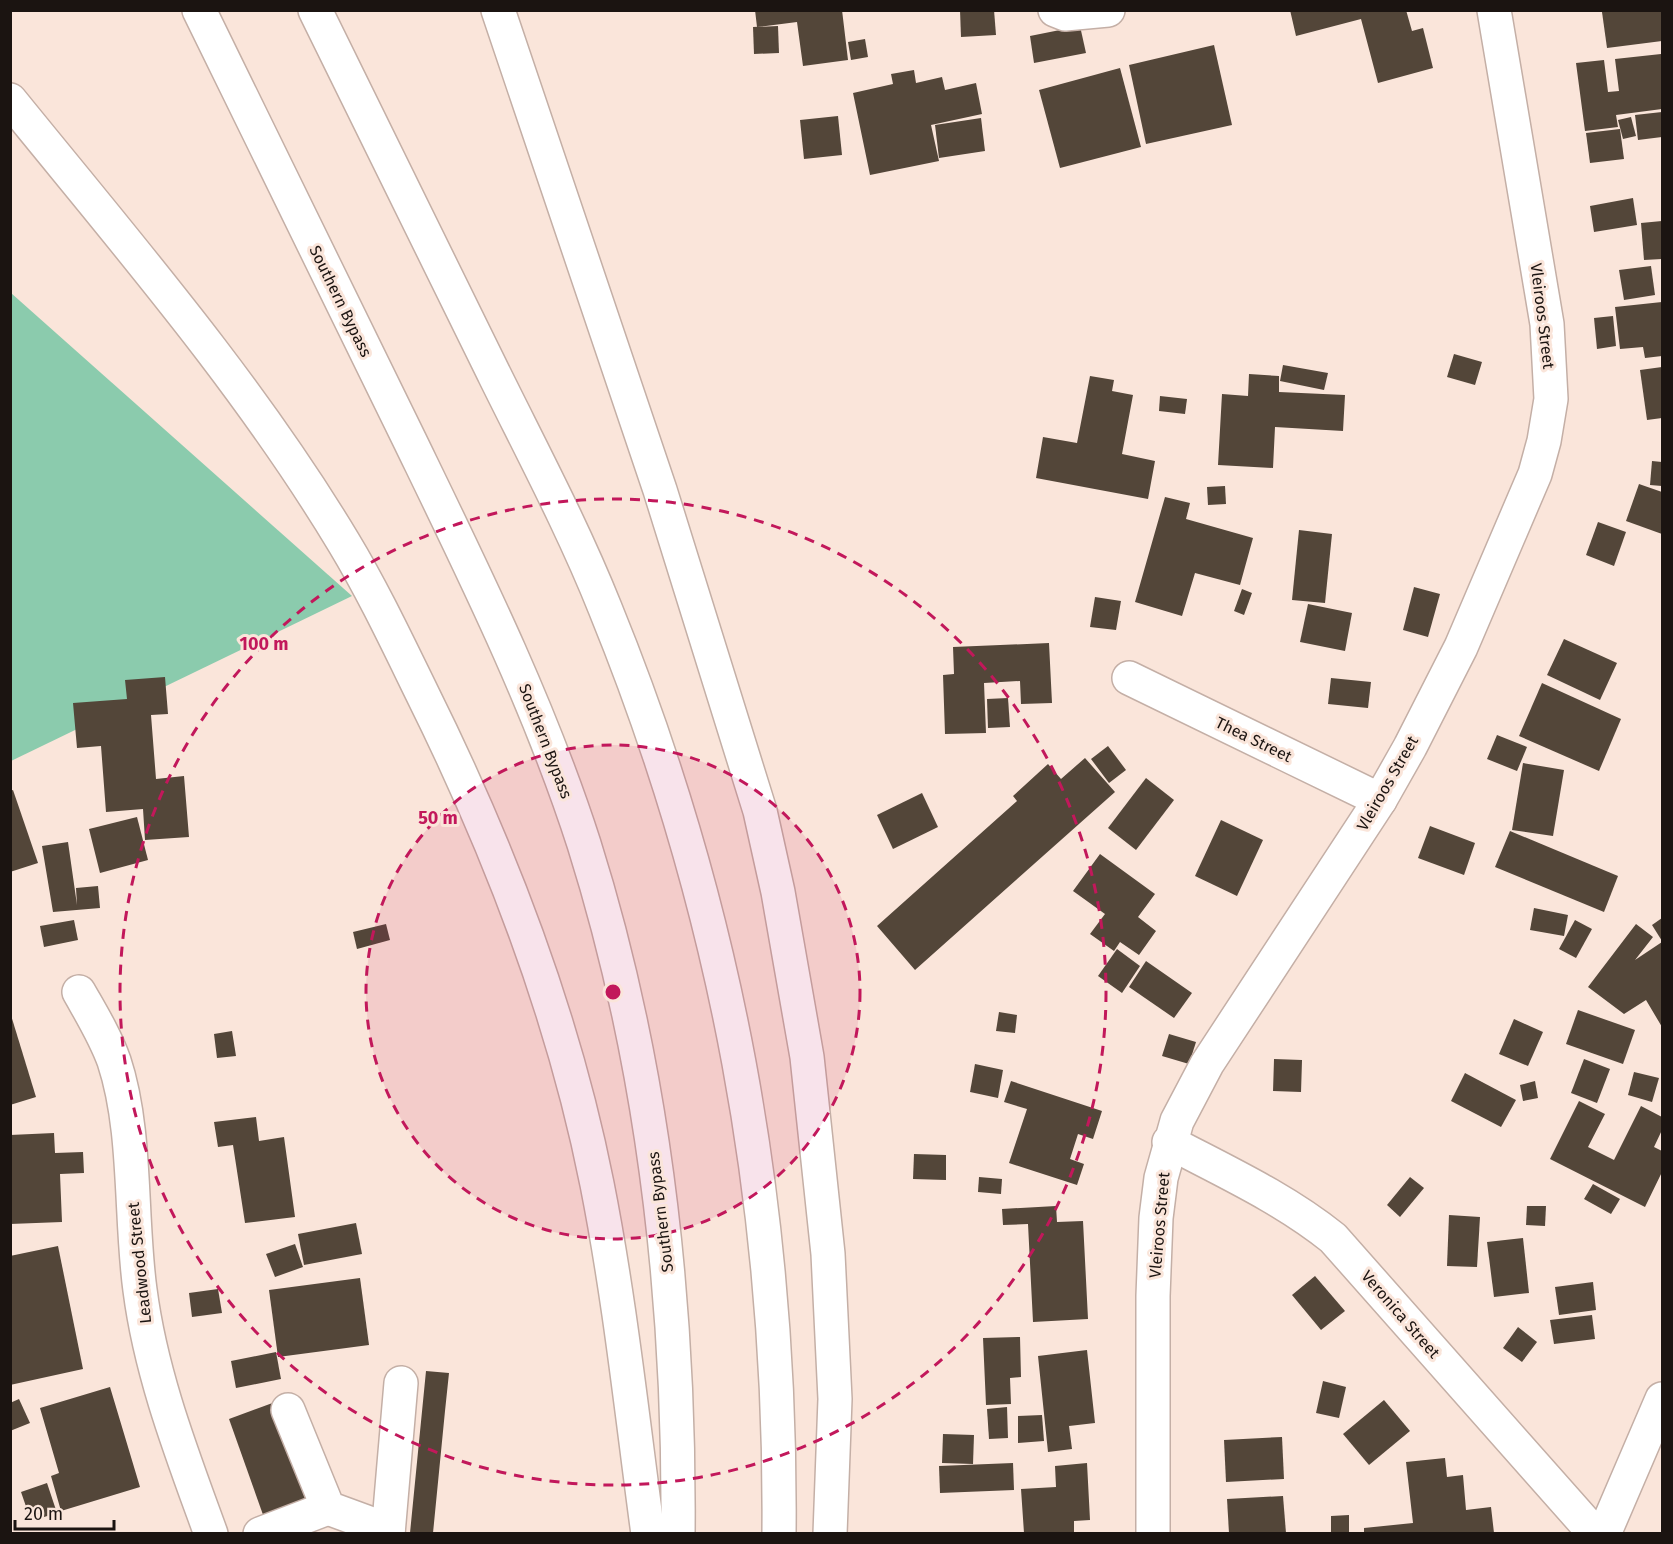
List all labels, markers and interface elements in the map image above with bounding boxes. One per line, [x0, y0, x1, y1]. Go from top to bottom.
street label: Southern Bypass [305, 243, 376, 360]
street label: Vleiroos Street [1527, 262, 1558, 370]
text: 100 m [240, 633, 288, 655]
street label: Southern Bypass [515, 681, 576, 801]
street label: Thea Street [1213, 713, 1295, 766]
street label: Vleiroos Street [1353, 732, 1422, 834]
text: 50 m [418, 807, 458, 829]
centre of rings [603, 982, 623, 1002]
street label: Southern Bypass [644, 1151, 677, 1273]
street label: Vleiroos Street [1145, 1171, 1174, 1279]
street label: Leadwood Street [124, 1201, 155, 1324]
street label: Veronica Street [1357, 1267, 1444, 1362]
scale bar [15, 1493, 114, 1531]
text: 20 m [24, 1503, 63, 1525]

